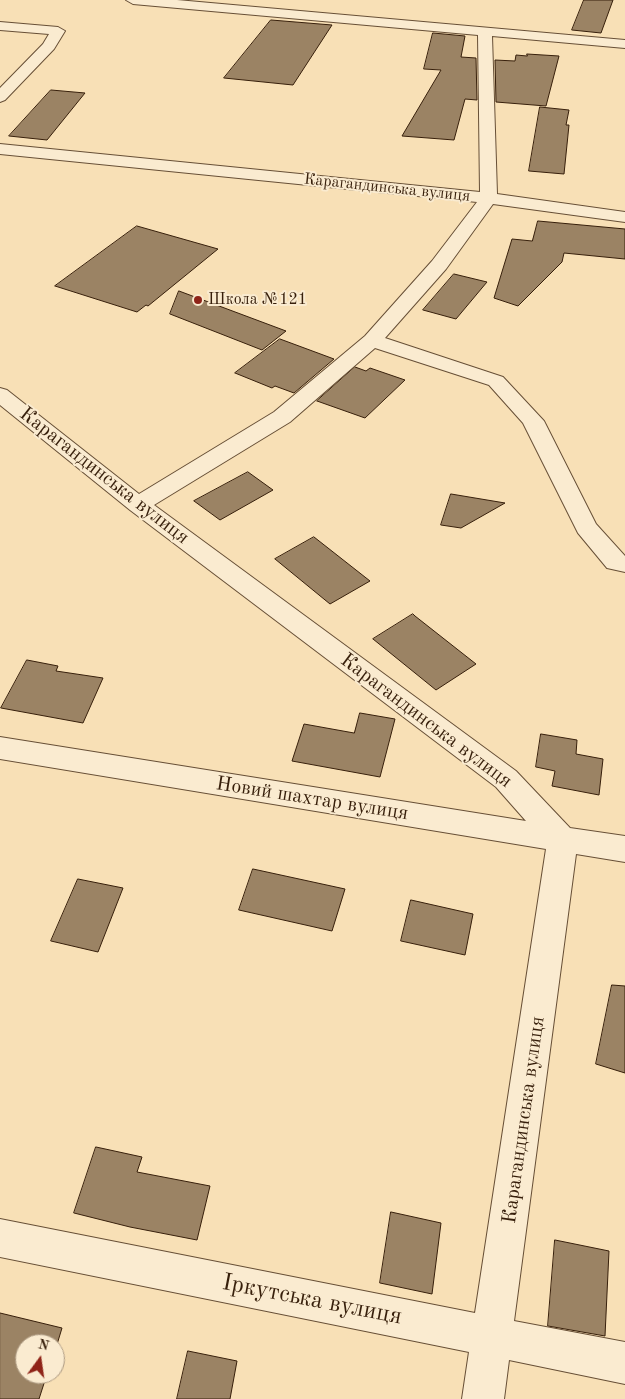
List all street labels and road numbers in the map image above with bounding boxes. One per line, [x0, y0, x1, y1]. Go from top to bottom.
street label: Карагандинська вулиця [303, 170, 471, 206]
street label: Карагандинська вулиця [14, 402, 194, 550]
street label: Карагандинська вулиця [335, 649, 517, 793]
street label: Новий шахтар вулиця [214, 772, 410, 826]
street label: Карагандинська вулиця [498, 1015, 550, 1225]
street label: Іркутська вулиця [220, 1268, 404, 1332]

